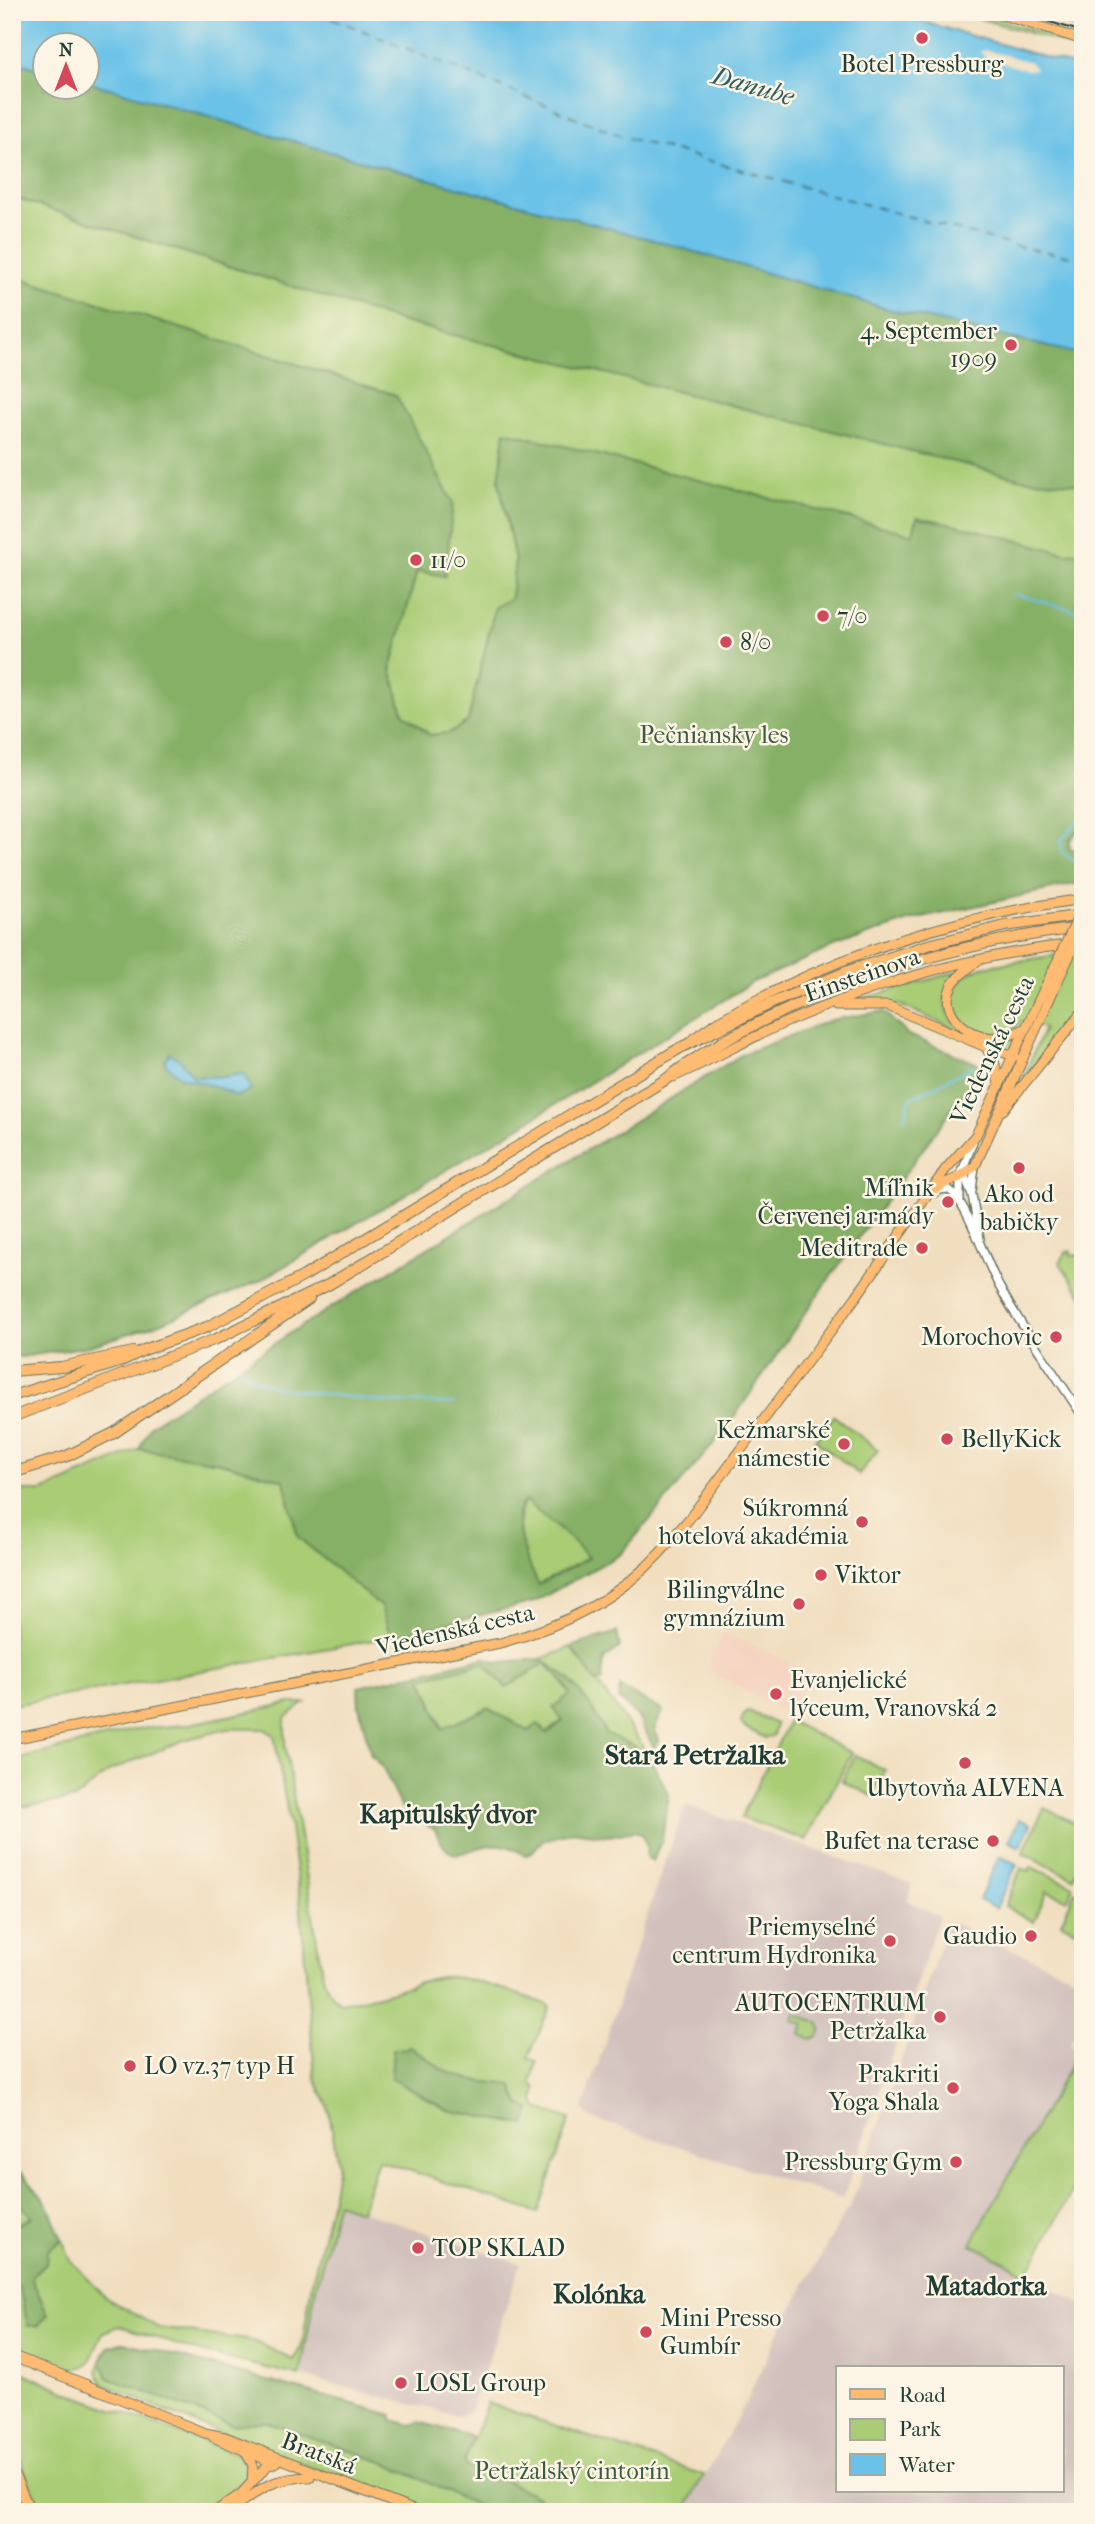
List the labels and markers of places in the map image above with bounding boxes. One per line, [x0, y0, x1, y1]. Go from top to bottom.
marker: Botel Pressburg [914, 30, 930, 46]
place label: Botel Pressburg [841, 50, 1005, 78]
place label: 4. September 1909 [860, 317, 998, 373]
marker: 4. September 1909 [1003, 337, 1019, 353]
place label: 11/0 [430, 546, 466, 574]
marker: 11/0 [408, 552, 424, 568]
place label: 7/0 [837, 602, 867, 630]
marker: 7/0 [815, 608, 831, 624]
place label: 8/0 [740, 628, 771, 656]
marker: 8/0 [718, 634, 734, 650]
marker: Ako od babičky [1011, 1160, 1027, 1176]
place label: Míľnik Červenej armády [757, 1174, 935, 1230]
place label: Ako od babičky [979, 1180, 1060, 1236]
marker: Míľnik Červenej armády [940, 1194, 956, 1210]
place label: Meditrade [800, 1234, 908, 1262]
marker: Meditrade [914, 1240, 930, 1256]
place label: Morochovic [921, 1323, 1042, 1351]
marker: Morochovic [1048, 1329, 1064, 1345]
place label: Kežmarské námestie [716, 1416, 830, 1472]
place label: BellyKick [961, 1425, 1062, 1453]
marker: BellyKick [939, 1431, 955, 1447]
marker: Kežmarské námestie [836, 1436, 852, 1452]
place label: Súkromná hotelová akadémia [658, 1494, 849, 1550]
marker: Súkromná hotelová akadémia [854, 1514, 870, 1530]
place label: Viktor [834, 1561, 902, 1589]
marker: Viktor [813, 1567, 829, 1583]
place label: Bilingválne gymnázium [663, 1576, 785, 1632]
marker: Bilingválne gymnázium [791, 1596, 807, 1612]
place label: Evanjelické lýceum, Vranovská 2 [789, 1666, 998, 1722]
marker: Evanjelické lýceum, Vranovská 2 [768, 1686, 784, 1702]
marker: Ubytovňa ALVENA [957, 1755, 973, 1771]
place label: Ubytovňa ALVENA [866, 1774, 1064, 1802]
place label: Bufet na terase [824, 1827, 979, 1855]
marker: Bufet na terase [985, 1833, 1001, 1849]
place label: Priemyselné centrum Hydronika [672, 1913, 877, 1969]
place label: Gaudio [943, 1922, 1017, 1950]
marker: Gaudio [1023, 1928, 1039, 1944]
marker: Priemyselné centrum Hydronika [882, 1933, 898, 1949]
place label: AUTOCENTRUM Petržalka [734, 1989, 927, 2045]
marker: AUTOCENTRUM Petržalka [932, 2009, 948, 2025]
place label: LO vz.37 typ H [144, 2052, 295, 2080]
marker: LO vz.37 typ H [122, 2058, 138, 2074]
place label: Prakriti Yoga Shala [828, 2060, 940, 2116]
marker: Prakriti Yoga Shala [945, 2080, 961, 2096]
place label: Pressburg Gym [784, 2148, 942, 2176]
marker: Pressburg Gym [948, 2154, 964, 2170]
place label: TOP SKLAD [432, 2234, 565, 2262]
marker: TOP SKLAD [410, 2240, 426, 2256]
place label: Mini Presso Gumbír [660, 2304, 782, 2360]
marker: Mini Presso Gumbír [638, 2324, 654, 2340]
place label: LOSL Group [415, 2369, 546, 2397]
marker: LOSL Group [393, 2375, 409, 2391]

